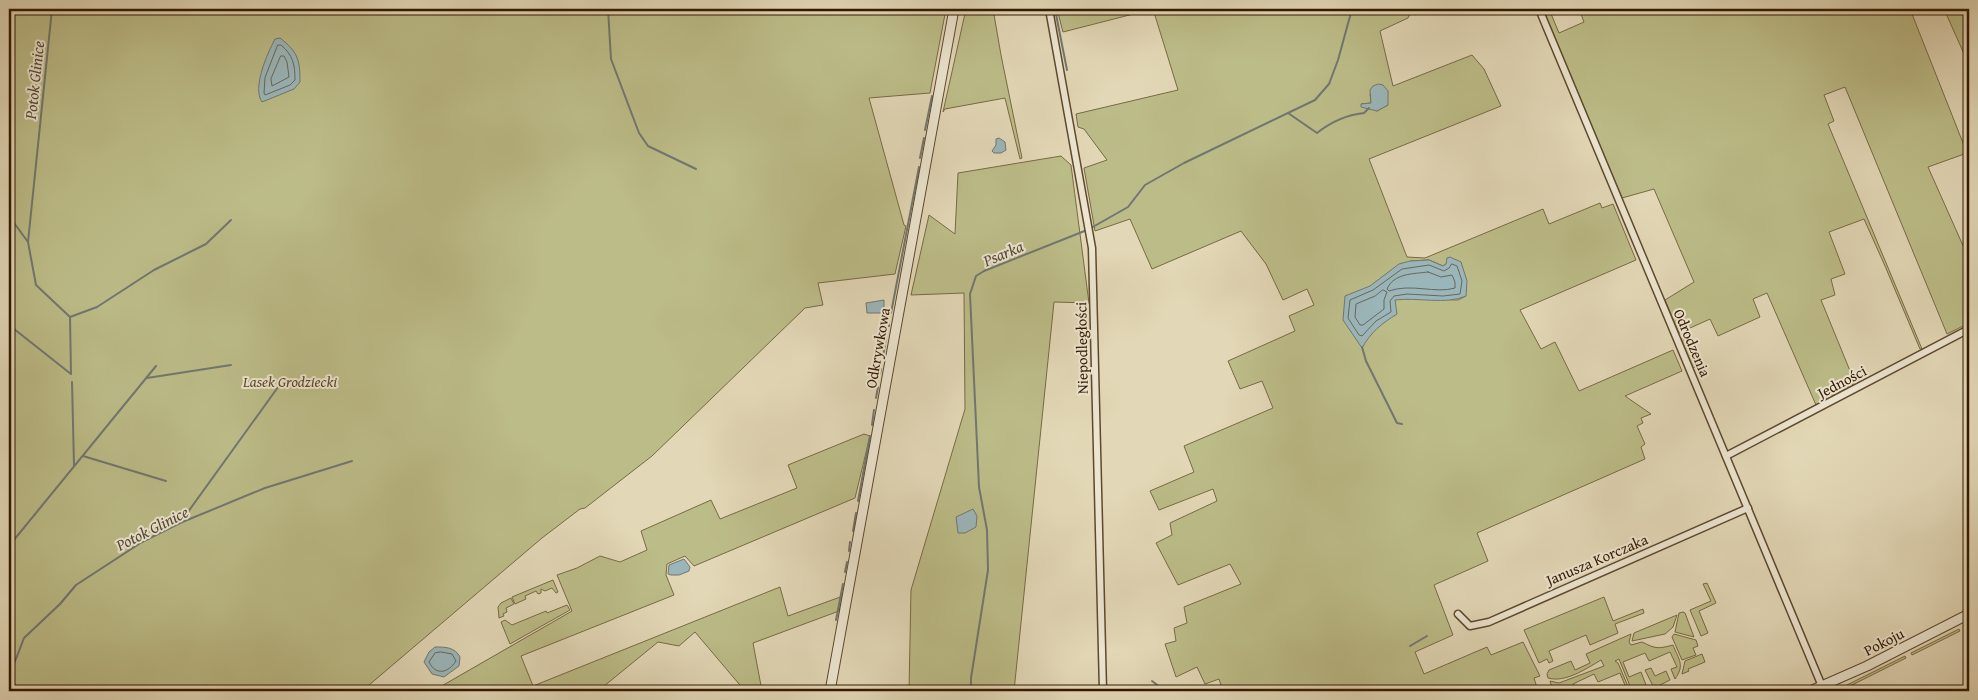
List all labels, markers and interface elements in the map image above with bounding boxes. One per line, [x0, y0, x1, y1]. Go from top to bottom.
water label: Potok Glinice [18, 39, 50, 121]
water label: Psarka [978, 234, 1027, 273]
street label: Niepodległości [1070, 302, 1093, 394]
street label: Odkrywkowa [860, 306, 895, 390]
street label: Odrodzenia [1669, 306, 1716, 380]
street label: Jedności [1812, 360, 1870, 404]
park label: Lasek Grodziecki [242, 371, 337, 392]
water label: Potok Glinice [111, 499, 193, 557]
street label: Janusza Korczaka [1541, 529, 1651, 591]
street label: Pokoju [1860, 622, 1908, 661]

